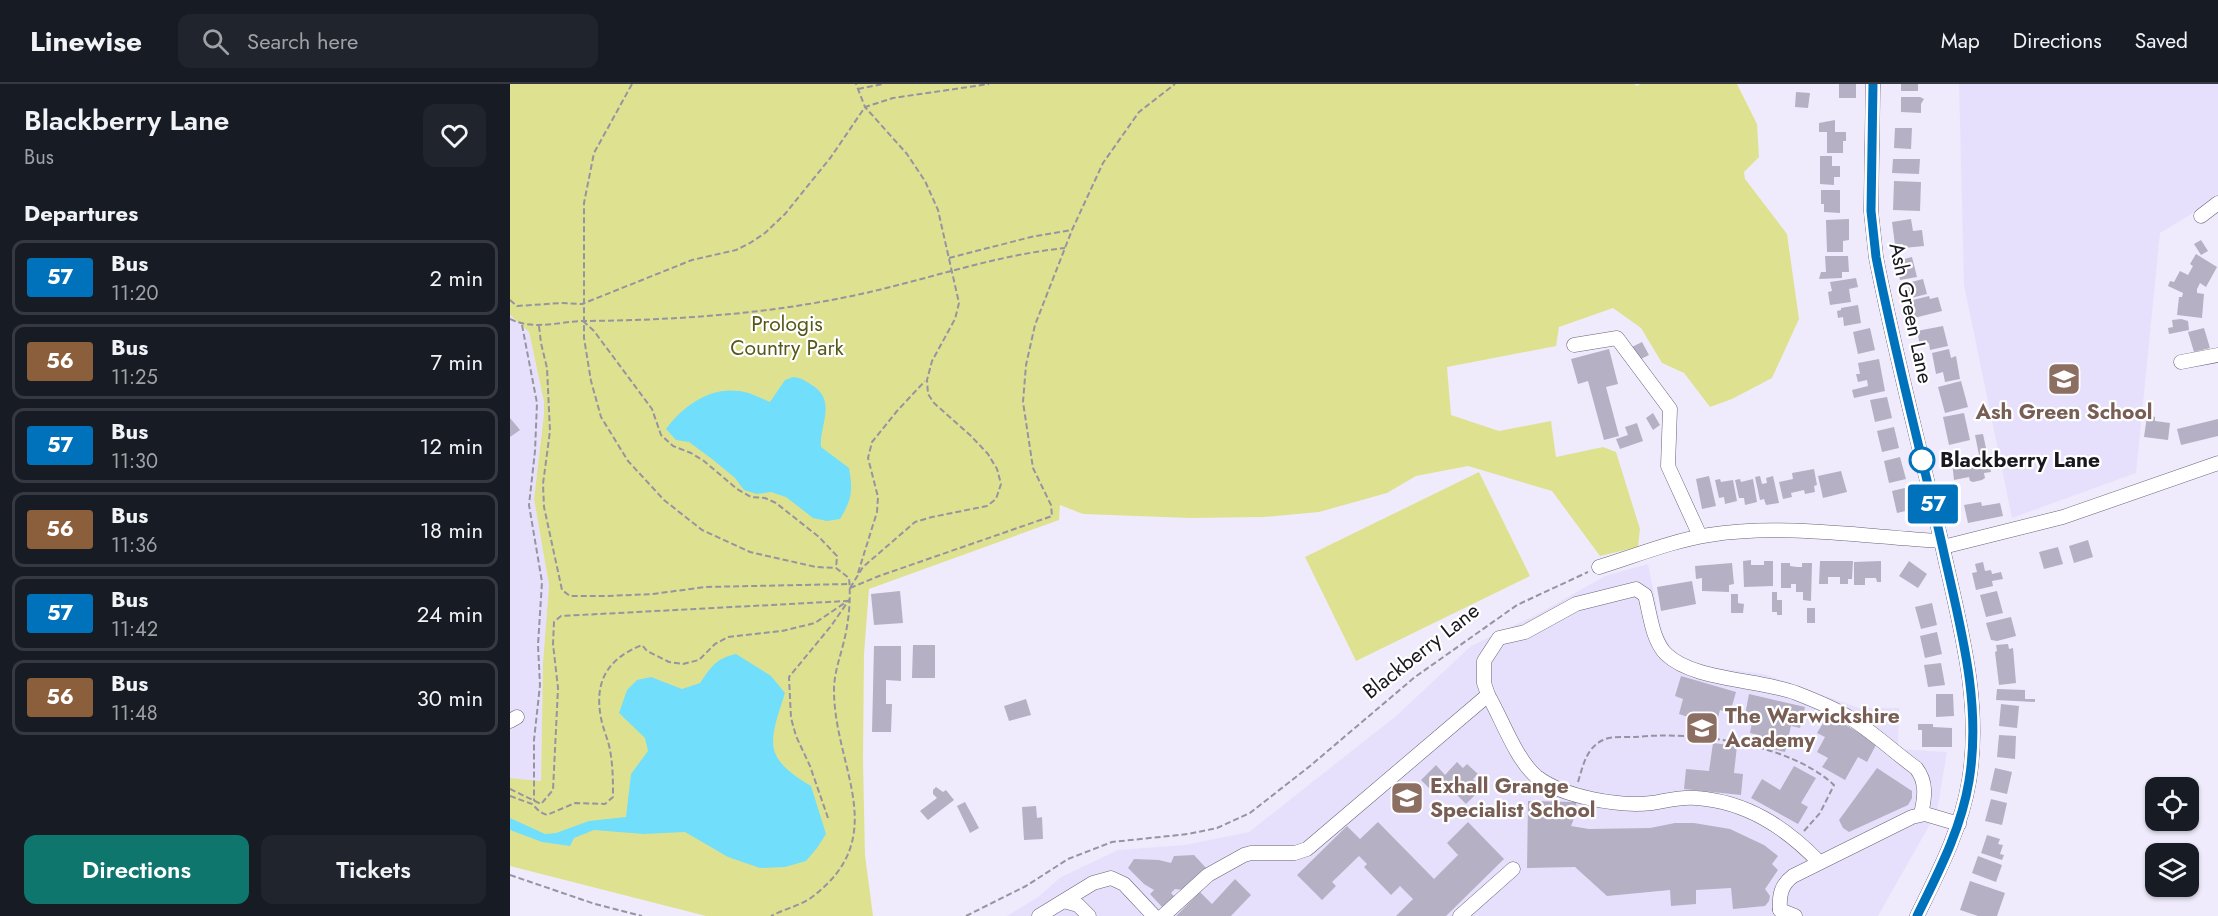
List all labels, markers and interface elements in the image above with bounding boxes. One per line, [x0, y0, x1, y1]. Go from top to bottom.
search box [178, 14, 598, 68]
text: Linewise [30, 21, 142, 62]
icon: search [199, 25, 232, 58]
text: Search here [247, 25, 358, 57]
text: Map [1941, 26, 1980, 56]
text: Directions [2013, 26, 2102, 56]
text: Saved [2135, 26, 2188, 56]
text: Blackberry Lane [24, 100, 229, 141]
button: heart [423, 104, 486, 167]
text: Bus [24, 143, 54, 172]
text: Departures [24, 197, 138, 229]
street label: Ash Green Lane [1881, 240, 1941, 386]
text: Bus [111, 247, 148, 279]
text: 57 [47, 262, 73, 292]
text: 2 min [429, 262, 483, 294]
text: 11:20 [111, 279, 158, 308]
park label: Prologis Country Park [730, 309, 845, 363]
text: Bus [111, 331, 148, 363]
text: 56 [46, 346, 74, 376]
text: 7 min [430, 346, 483, 378]
school or university icon: Ash Green School [2046, 361, 2082, 397]
text: 11:25 [111, 363, 158, 392]
place label: Ash Green School [1974, 397, 2153, 427]
text: Bus [111, 415, 148, 447]
text: 57 [47, 430, 73, 460]
text: 12 min [420, 430, 483, 462]
place label: Blackberry Lane [1940, 445, 2100, 475]
text: 11:30 [111, 447, 158, 476]
marker: Blackberry Lane [1909, 447, 1935, 473]
line badge: 57 [1906, 484, 1960, 524]
text: 57 [1920, 489, 1946, 519]
text: Bus [111, 499, 148, 531]
text: 56 [46, 514, 74, 544]
text: 18 min [420, 514, 483, 546]
text: 11:36 [111, 531, 157, 560]
text: Bus [111, 583, 148, 615]
street label: Blackberry Lane [1356, 596, 1486, 706]
text: 57 [47, 598, 73, 628]
text: 24 min [417, 598, 483, 630]
text: 11:42 [111, 615, 158, 644]
text: Bus [111, 667, 148, 699]
text: 56 [46, 682, 74, 712]
text: 30 min [417, 682, 483, 714]
text: 11:48 [111, 699, 158, 728]
place label: The Warwickshire Academy [1724, 701, 1900, 755]
school or university icon: The Warwickshire Academy [1684, 710, 1720, 746]
place label: Exhall Grange Specialist School [1430, 771, 1596, 825]
map controls [2145, 777, 2199, 897]
button: locate [2145, 777, 2199, 831]
school or university icon: Exhall Grange Specialist School [1389, 780, 1425, 816]
button: Directions [24, 835, 249, 904]
button: Tickets [261, 835, 486, 904]
button: layers [2145, 843, 2199, 897]

